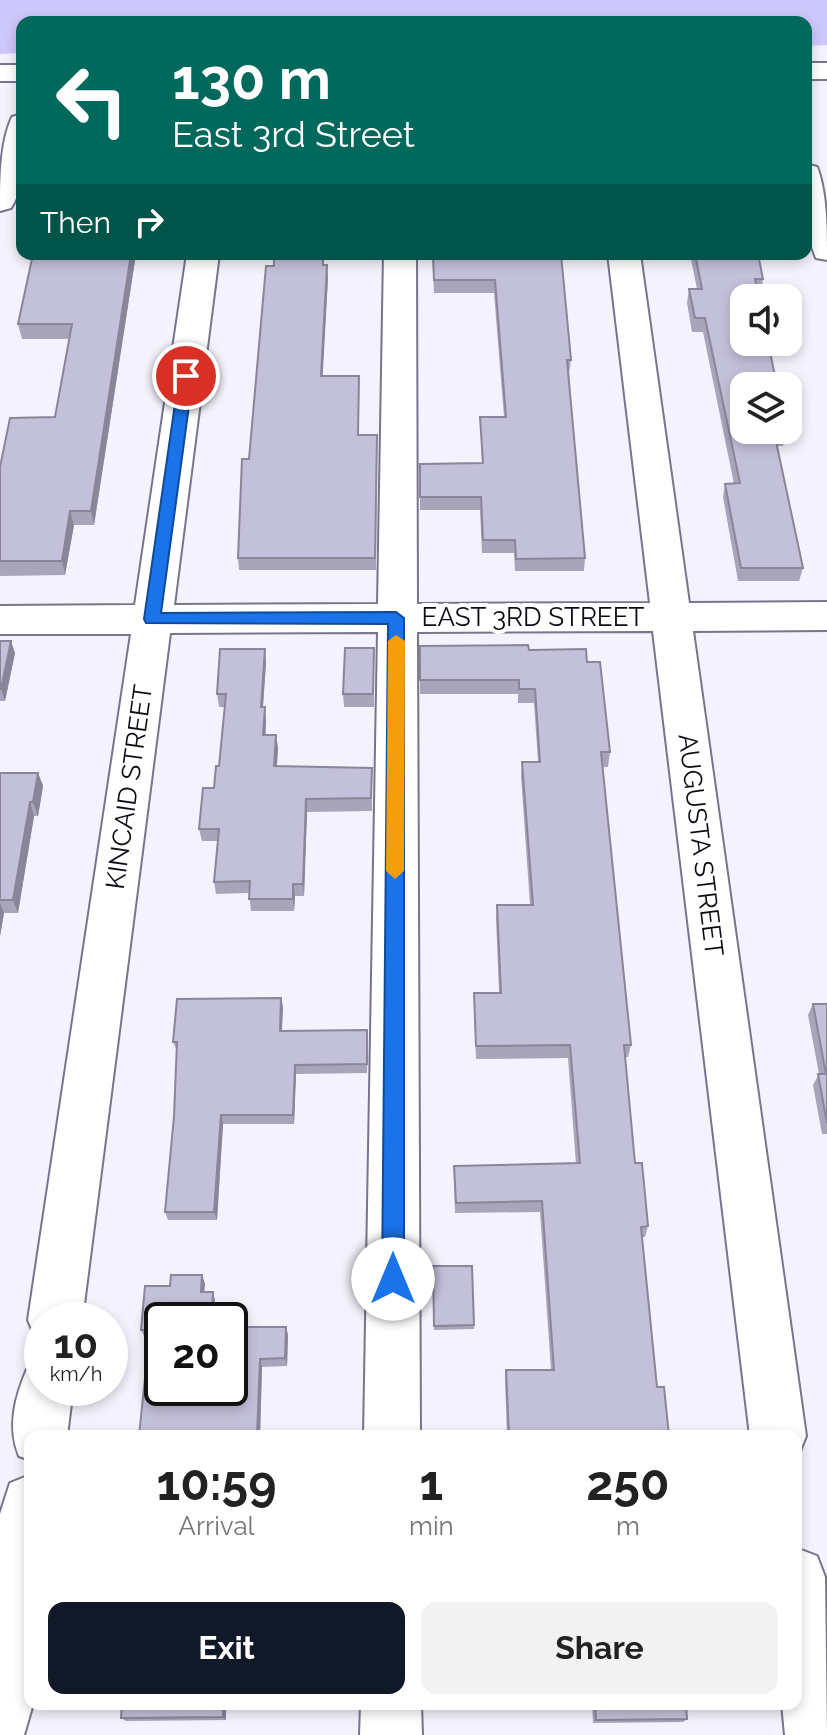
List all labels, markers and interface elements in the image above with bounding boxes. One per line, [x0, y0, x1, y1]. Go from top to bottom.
text: 130 m [172, 46, 331, 112]
icon: left [40, 48, 144, 152]
text: East 3rd Street [172, 113, 415, 155]
icon: right [127, 200, 171, 244]
text: Then [40, 205, 111, 240]
map controls [730, 284, 802, 444]
button: sound [730, 284, 802, 356]
pin [152, 342, 220, 410]
icon: arrive [164, 354, 208, 398]
button: layers [730, 372, 802, 444]
street label: EAST 3RD STREET [422, 602, 645, 632]
street label: KINCAID STREET [100, 683, 158, 891]
street label: AUGUSTA STREET [672, 732, 730, 958]
position arrow [351, 1237, 435, 1321]
speed limit sign: 20 [144, 1302, 248, 1406]
text: 10 [54, 1320, 98, 1367]
text: km/h [50, 1362, 102, 1386]
text: 10:59 [157, 1455, 276, 1511]
text: 1 [420, 1455, 443, 1511]
text: 250 [586, 1455, 669, 1511]
text: Arrival [178, 1511, 255, 1541]
text: min [409, 1511, 454, 1541]
text: m [616, 1511, 640, 1541]
button: Exit [48, 1602, 405, 1694]
button: Share [421, 1602, 778, 1694]

